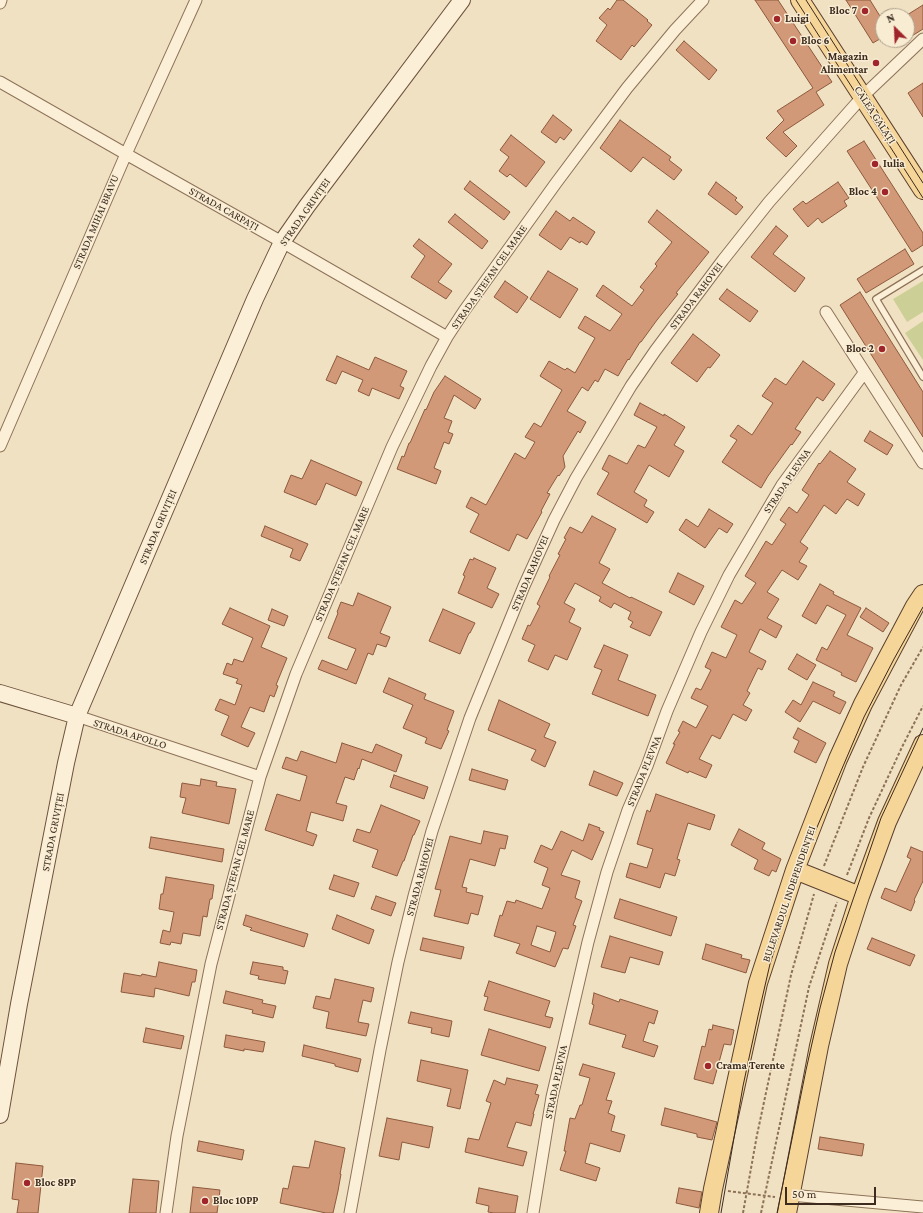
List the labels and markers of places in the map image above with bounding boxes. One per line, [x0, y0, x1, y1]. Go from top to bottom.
place label: Bloc 7 [829, 4, 857, 18]
marker: Bloc 7 [860, 6, 870, 16]
place label: Luigi [785, 12, 809, 26]
marker: Luigi [772, 14, 782, 24]
place label: Bloc 6 [801, 34, 829, 48]
marker: Bloc 6 [788, 36, 798, 46]
place label: Magazin Alimentar [821, 50, 868, 76]
marker: Magazin Alimentar [871, 58, 881, 68]
place label: Iulia [883, 157, 905, 171]
marker: Iulia [870, 159, 880, 169]
place label: Bloc 4 [849, 185, 877, 199]
marker: Bloc 4 [880, 187, 890, 197]
place label: Bloc 2 [846, 342, 874, 356]
marker: Bloc 2 [877, 344, 887, 354]
place label: Crama Terente [716, 1059, 785, 1073]
marker: Crama Terente [703, 1061, 713, 1071]
place label: Bloc 8PP [35, 1176, 76, 1190]
marker: Bloc 8PP [22, 1178, 32, 1188]
place label: Bloc 10PP [213, 1194, 258, 1208]
marker: Bloc 10PP [200, 1196, 210, 1206]

